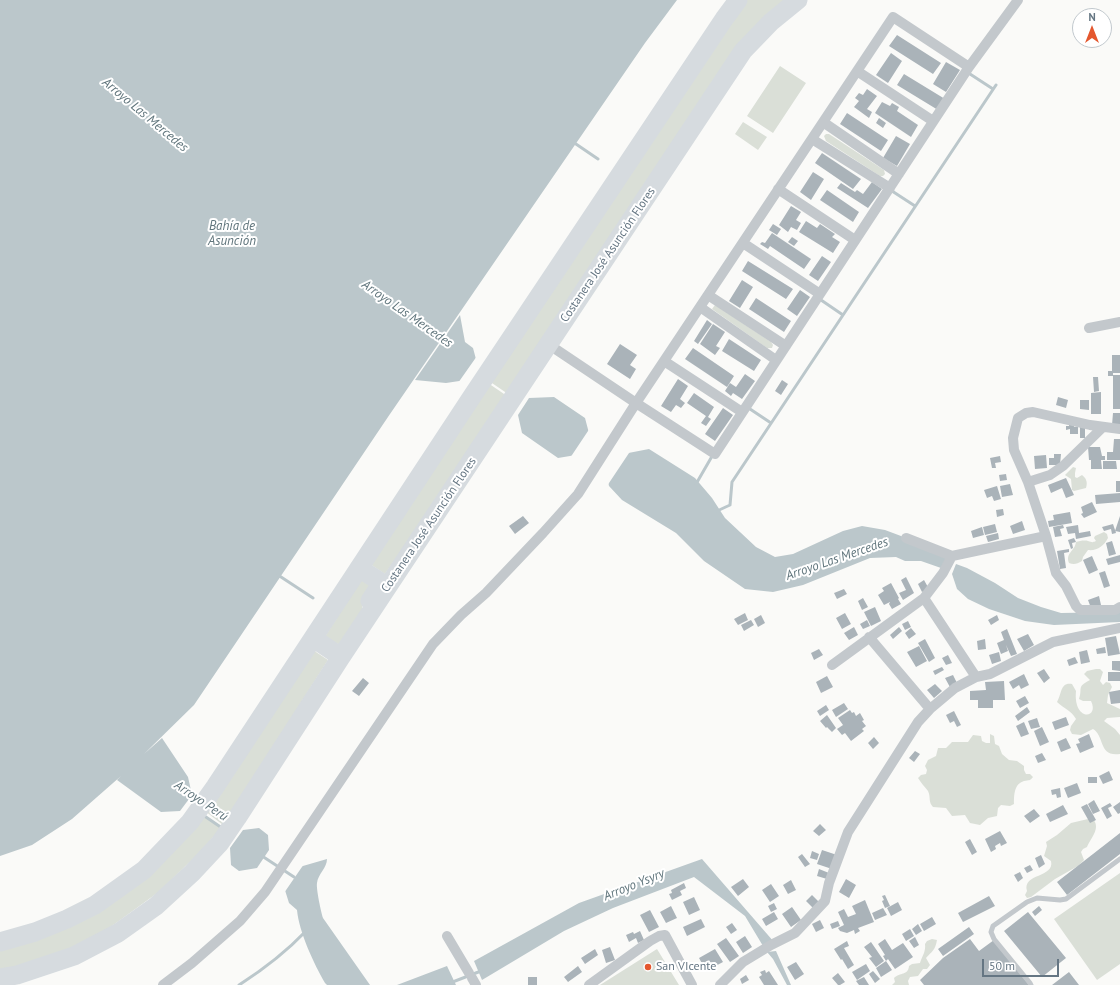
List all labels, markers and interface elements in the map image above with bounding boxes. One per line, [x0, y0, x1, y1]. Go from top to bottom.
north arrow [1072, 8, 1112, 48]
text: N [1088, 10, 1096, 24]
water label: Arroyo Las Mercedes [99, 75, 191, 155]
street label: Costanera José Asunción Flores [557, 185, 659, 325]
water label: Bahía de Asunción [208, 218, 256, 249]
water label: Arroyo Las Mercedes [359, 277, 455, 351]
street label: Costanera José Asunción Flores [378, 455, 480, 595]
water label: Arroyo Las Mercedes [784, 534, 890, 584]
water label: Arroyo Perú [171, 777, 231, 825]
water label: Arroyo Ysyry [601, 866, 667, 904]
scale bar [984, 951, 1061, 977]
text: 50 m [989, 958, 1015, 973]
place label: San VIcente [656, 960, 716, 974]
marker: San VIcente [643, 962, 653, 972]

